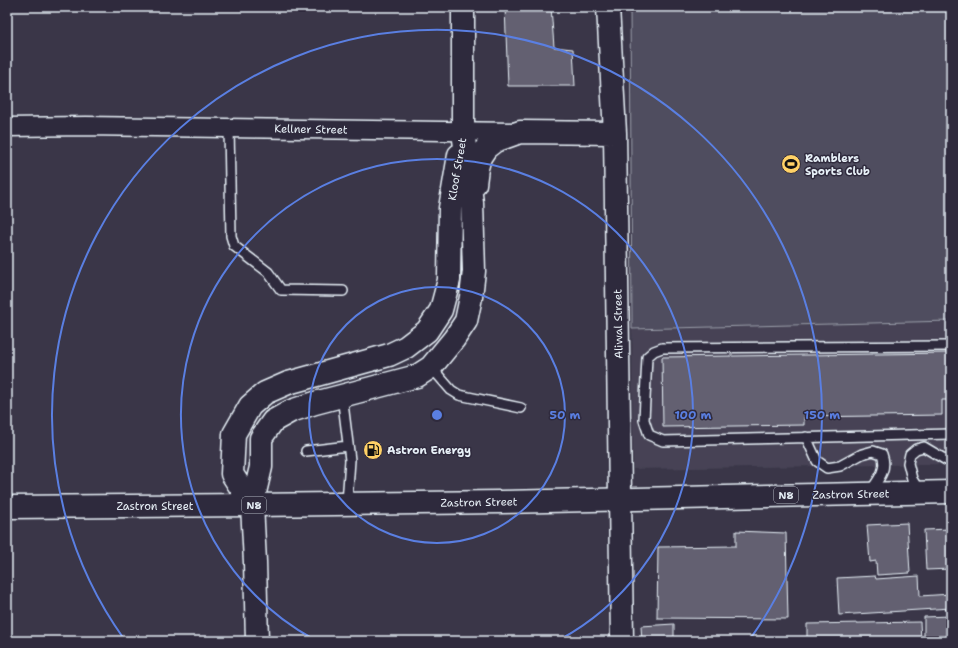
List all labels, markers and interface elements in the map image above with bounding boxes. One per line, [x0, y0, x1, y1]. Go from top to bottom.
street label: Kellner Street [274, 121, 348, 138]
street label: Kloof Street [445, 136, 470, 202]
place label: Ramblers Sports Club [805, 151, 870, 179]
sports icon: Ramblers Sports Club [780, 153, 802, 175]
street label: Aliwal Street [610, 289, 627, 359]
text: 50 m [550, 407, 581, 423]
text: 100 m [675, 407, 712, 423]
text: 150 m [804, 407, 840, 423]
centre of rings [430, 408, 444, 422]
fuel station icon: Astron Energy [362, 439, 384, 461]
place label: Astron Energy [387, 443, 471, 458]
street label: Zastron Street [812, 486, 890, 503]
road number: N8 [774, 487, 798, 503]
street label: Zastron Street [440, 494, 518, 511]
road number: N8 [242, 497, 266, 513]
street label: Zastron Street [116, 499, 194, 514]

